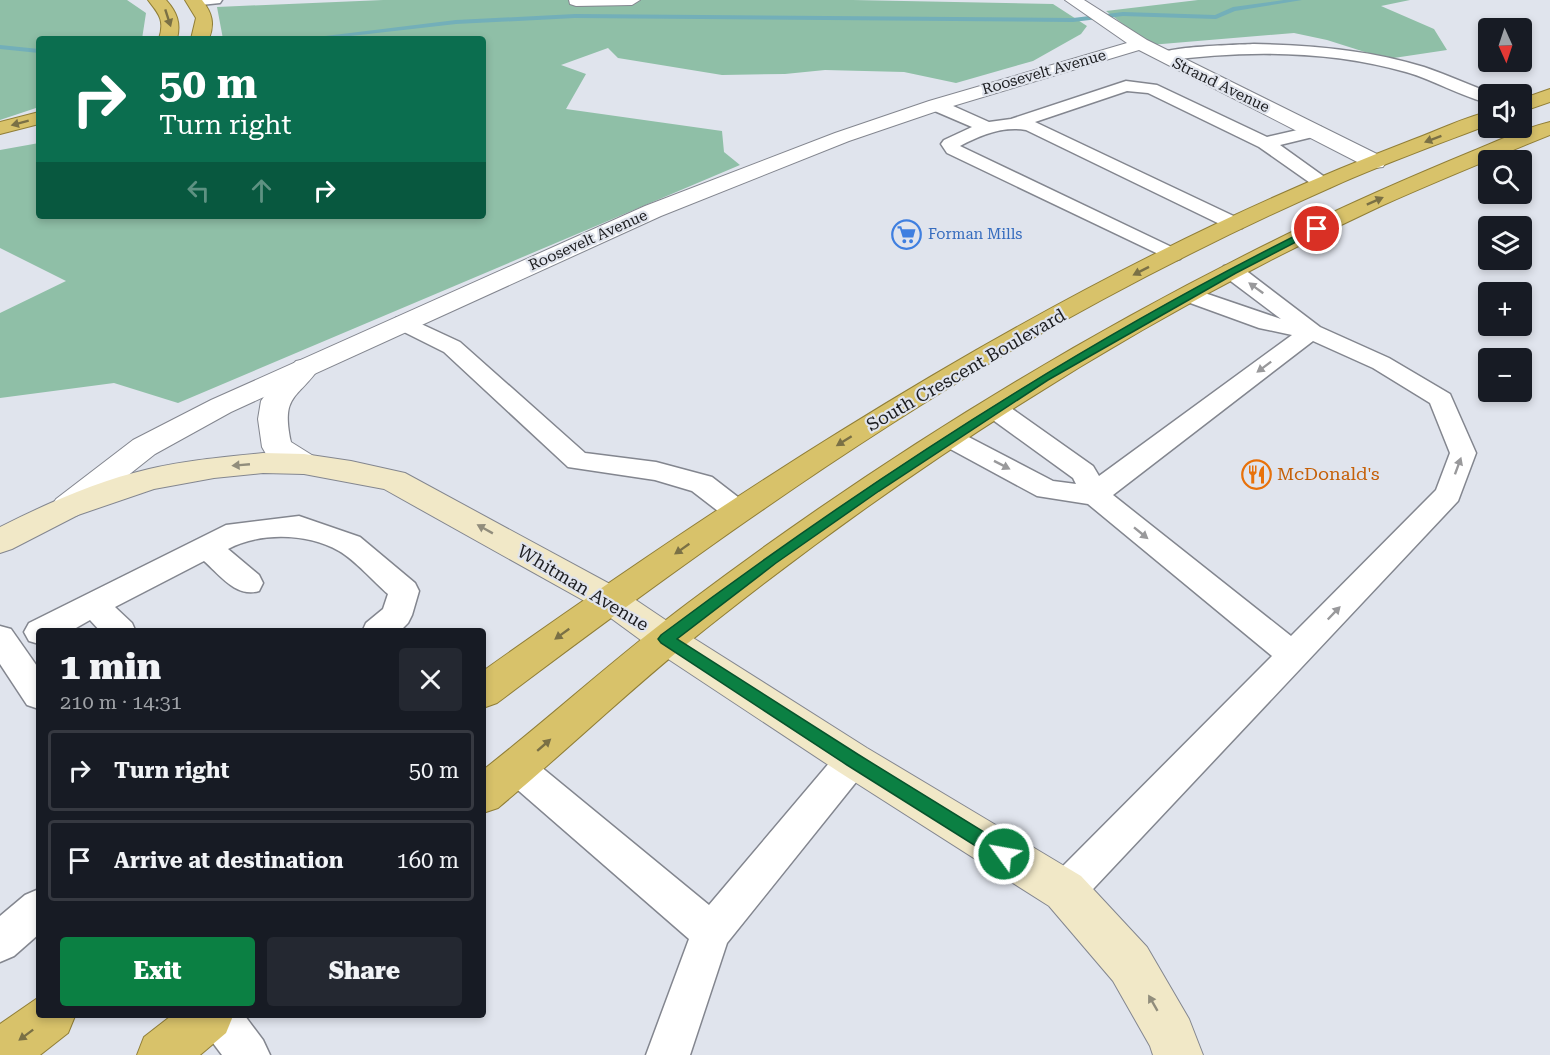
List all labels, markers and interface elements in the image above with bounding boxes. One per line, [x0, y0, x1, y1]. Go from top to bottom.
one-way arrow [164, 9, 173, 27]
north arrow [1478, 18, 1532, 72]
map controls [1478, 18, 1532, 402]
street label: Roosevelt Avenue [980, 46, 1108, 98]
street label: Strand Avenue [1169, 54, 1273, 116]
text: 50 m [159, 59, 257, 108]
icon: right [60, 60, 138, 138]
button: sound [1478, 84, 1532, 138]
text: Turn right [159, 109, 292, 141]
one-way arrow [10, 119, 29, 129]
one-way arrow [1424, 134, 1442, 144]
button: search [1478, 150, 1532, 204]
icon: left [182, 174, 215, 207]
icon: ahead [245, 174, 278, 207]
icon: right [308, 174, 341, 207]
one-way arrow [1367, 196, 1385, 206]
pin [1291, 203, 1342, 254]
street label: Roosevelt Avenue [526, 206, 650, 274]
icon: arrive [1300, 212, 1333, 245]
button: layers [1478, 216, 1532, 270]
supermarket icon: Forman Mills [891, 218, 923, 250]
place label: Forman Mills [928, 225, 1022, 243]
one-way arrow [1132, 266, 1149, 276]
one-way arrow [1248, 282, 1264, 294]
button: + [1478, 282, 1532, 336]
street label: South Crescent Boulevard [863, 304, 1069, 435]
button: − [1478, 348, 1532, 402]
one-way arrow [1257, 360, 1272, 372]
one-way arrow [836, 436, 853, 447]
one-way arrow [1454, 457, 1464, 475]
restaurant icon: McDonald's [1240, 458, 1272, 490]
one-way arrow [231, 460, 250, 470]
one-way arrow [993, 460, 1010, 470]
place label: McDonald's [1277, 463, 1380, 484]
one-way arrow [476, 524, 493, 534]
one-way arrow [1133, 527, 1149, 540]
street label: Whitman Avenue [514, 540, 653, 635]
one-way arrow [674, 543, 690, 554]
one-way arrow [1326, 607, 1340, 621]
one-way arrow [554, 628, 570, 640]
text: 1 min [60, 646, 161, 688]
button: close [399, 648, 462, 711]
text: 210 m · 14:31 [60, 690, 182, 714]
one-way arrow [536, 739, 551, 752]
icon: right [63, 754, 96, 787]
text: Turn right [114, 758, 229, 783]
text: 50 m [409, 758, 459, 783]
position arrow [972, 822, 1036, 886]
icon: arrive [63, 844, 96, 877]
text: Arrive at destination [114, 848, 343, 873]
text: 160 m [396, 848, 459, 873]
button: Exit [60, 937, 255, 1006]
button: Share [267, 937, 462, 1006]
one-way arrow [1147, 995, 1158, 1011]
one-way arrow [18, 1029, 33, 1041]

